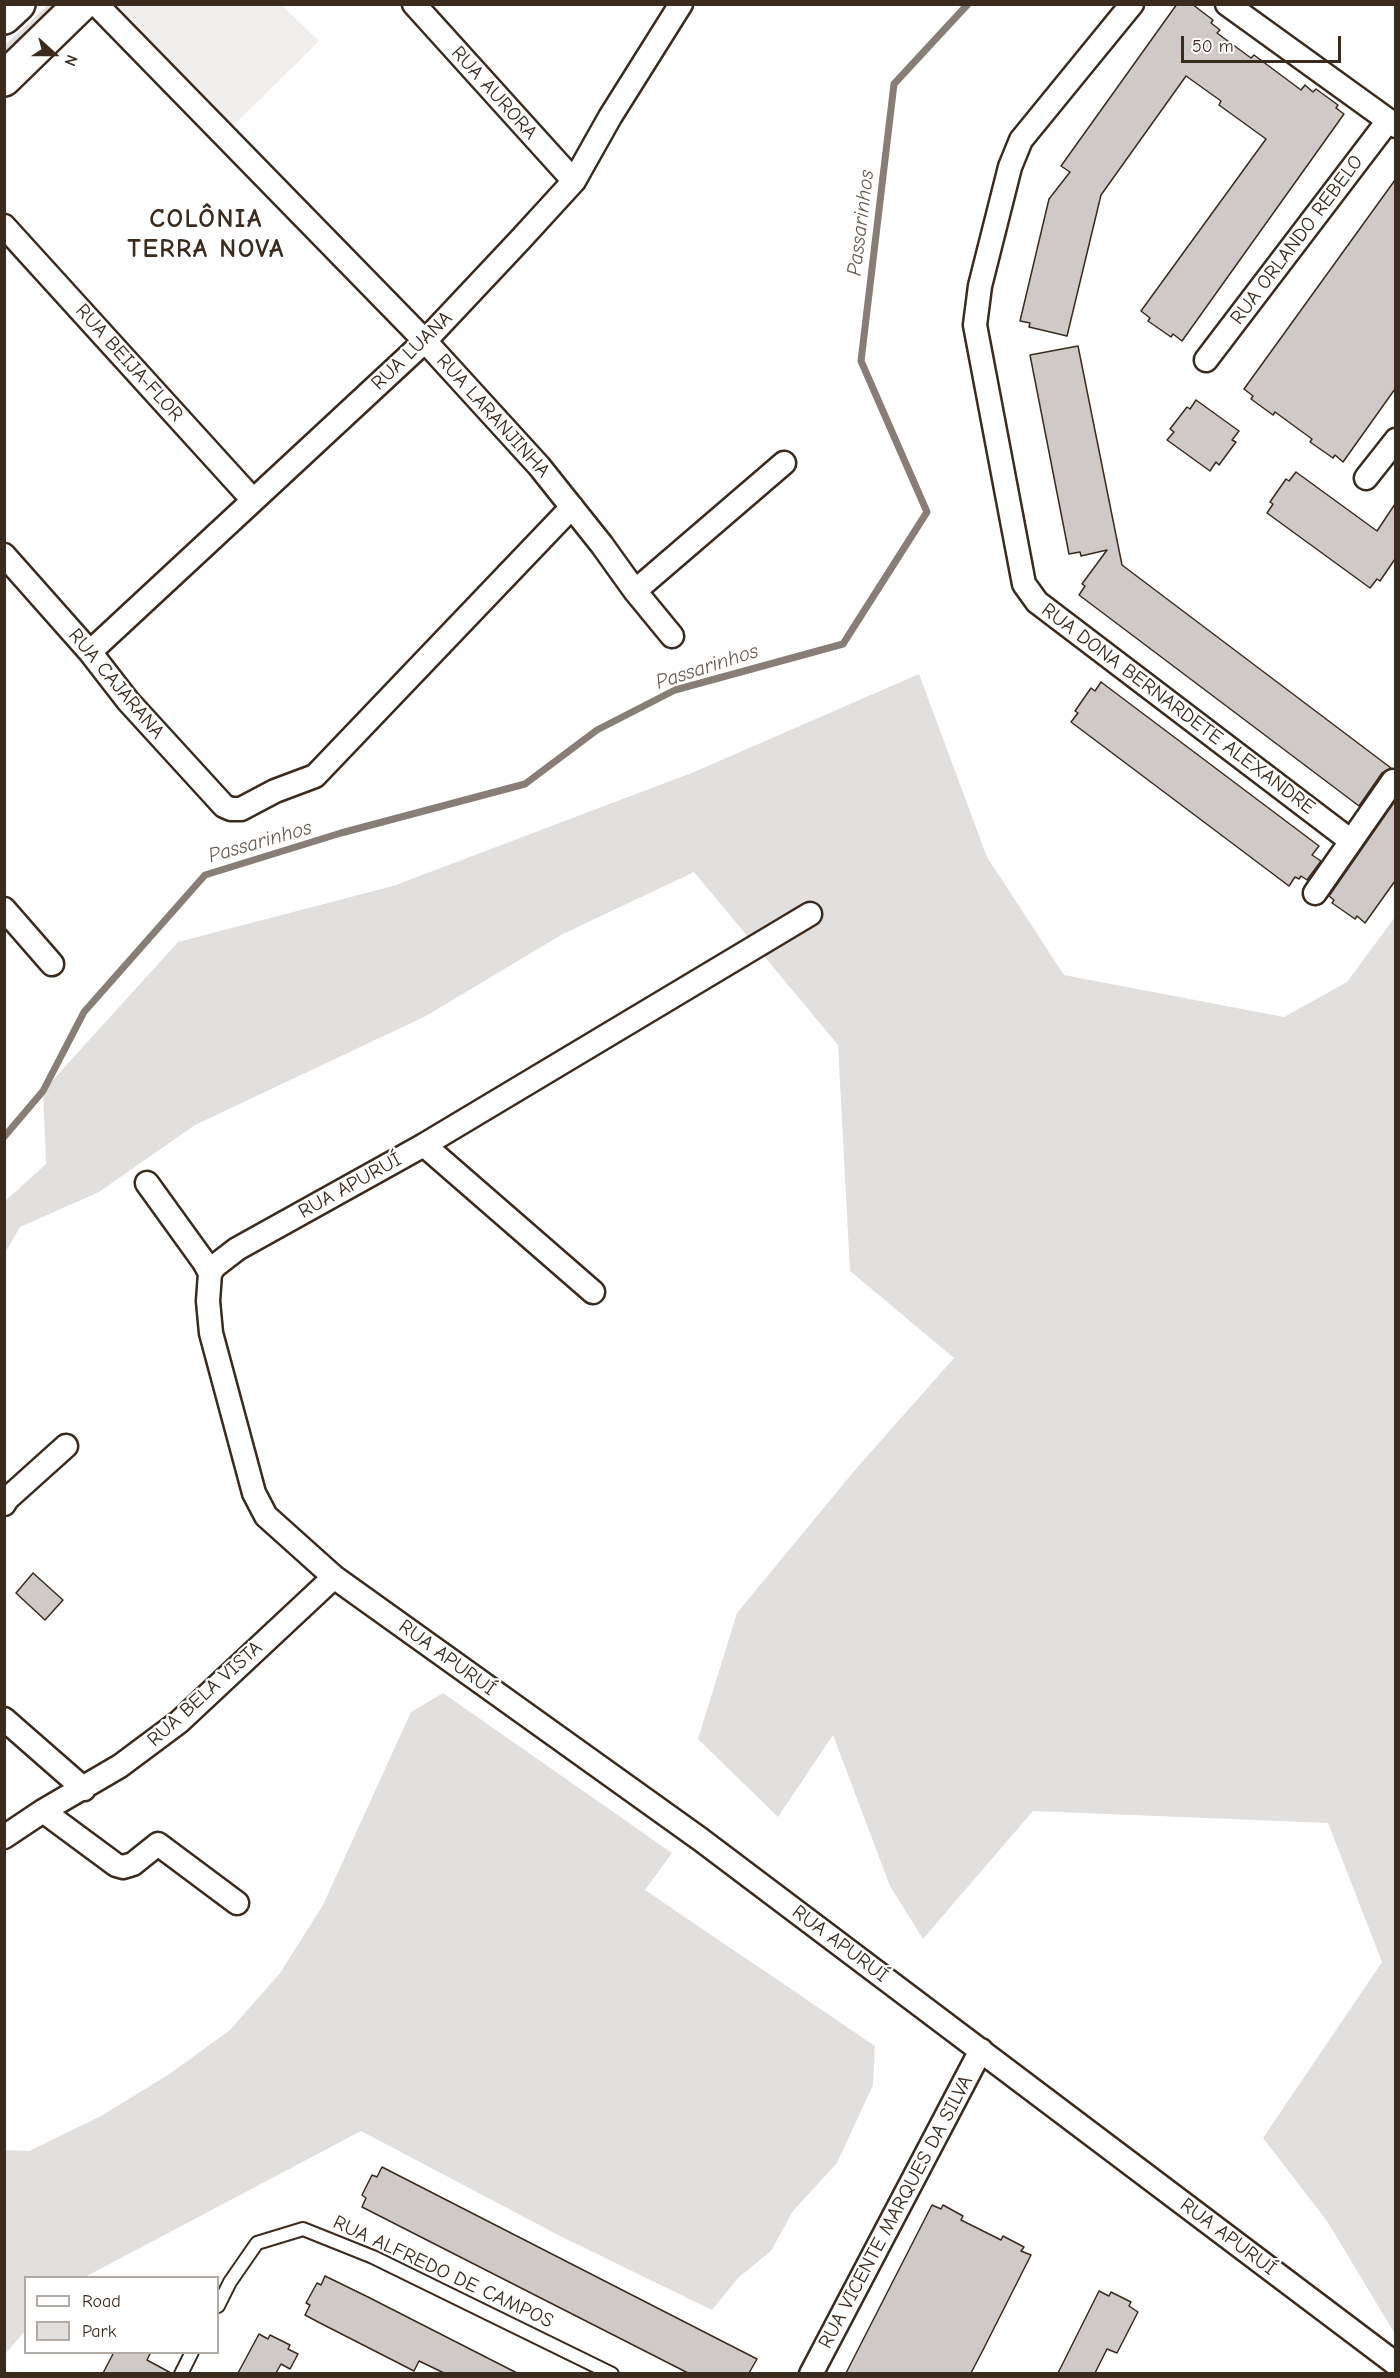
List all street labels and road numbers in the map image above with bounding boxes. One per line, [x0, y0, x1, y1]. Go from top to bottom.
street label: RUA AURORA [446, 41, 542, 145]
street label: RUA ORLANDO REBELO [1225, 150, 1369, 330]
street label: RUA BEIJA-FLOR [70, 299, 188, 427]
street label: RUA LUANA [367, 307, 457, 395]
street label: RUA LARANJINHA [431, 349, 555, 483]
street label: RUA DONA BERNARDETE ALEXANDRE [1037, 598, 1319, 820]
street label: RUA CAJARANA [63, 624, 169, 744]
street label: RUA APURUÍ [294, 1148, 406, 1224]
street label: RUA APURUÍ [394, 1615, 500, 1701]
street label: RUA BELA VISTA [143, 1636, 267, 1752]
street label: RUA APURUÍ [787, 1900, 893, 1988]
street label: RUA VICENTE MARQUES DA SILVA [814, 2071, 978, 2353]
street label: RUA APURUÍ [1175, 2193, 1281, 2281]
street label: RUA ALFREDO DE CAMPOS [329, 2210, 557, 2334]

